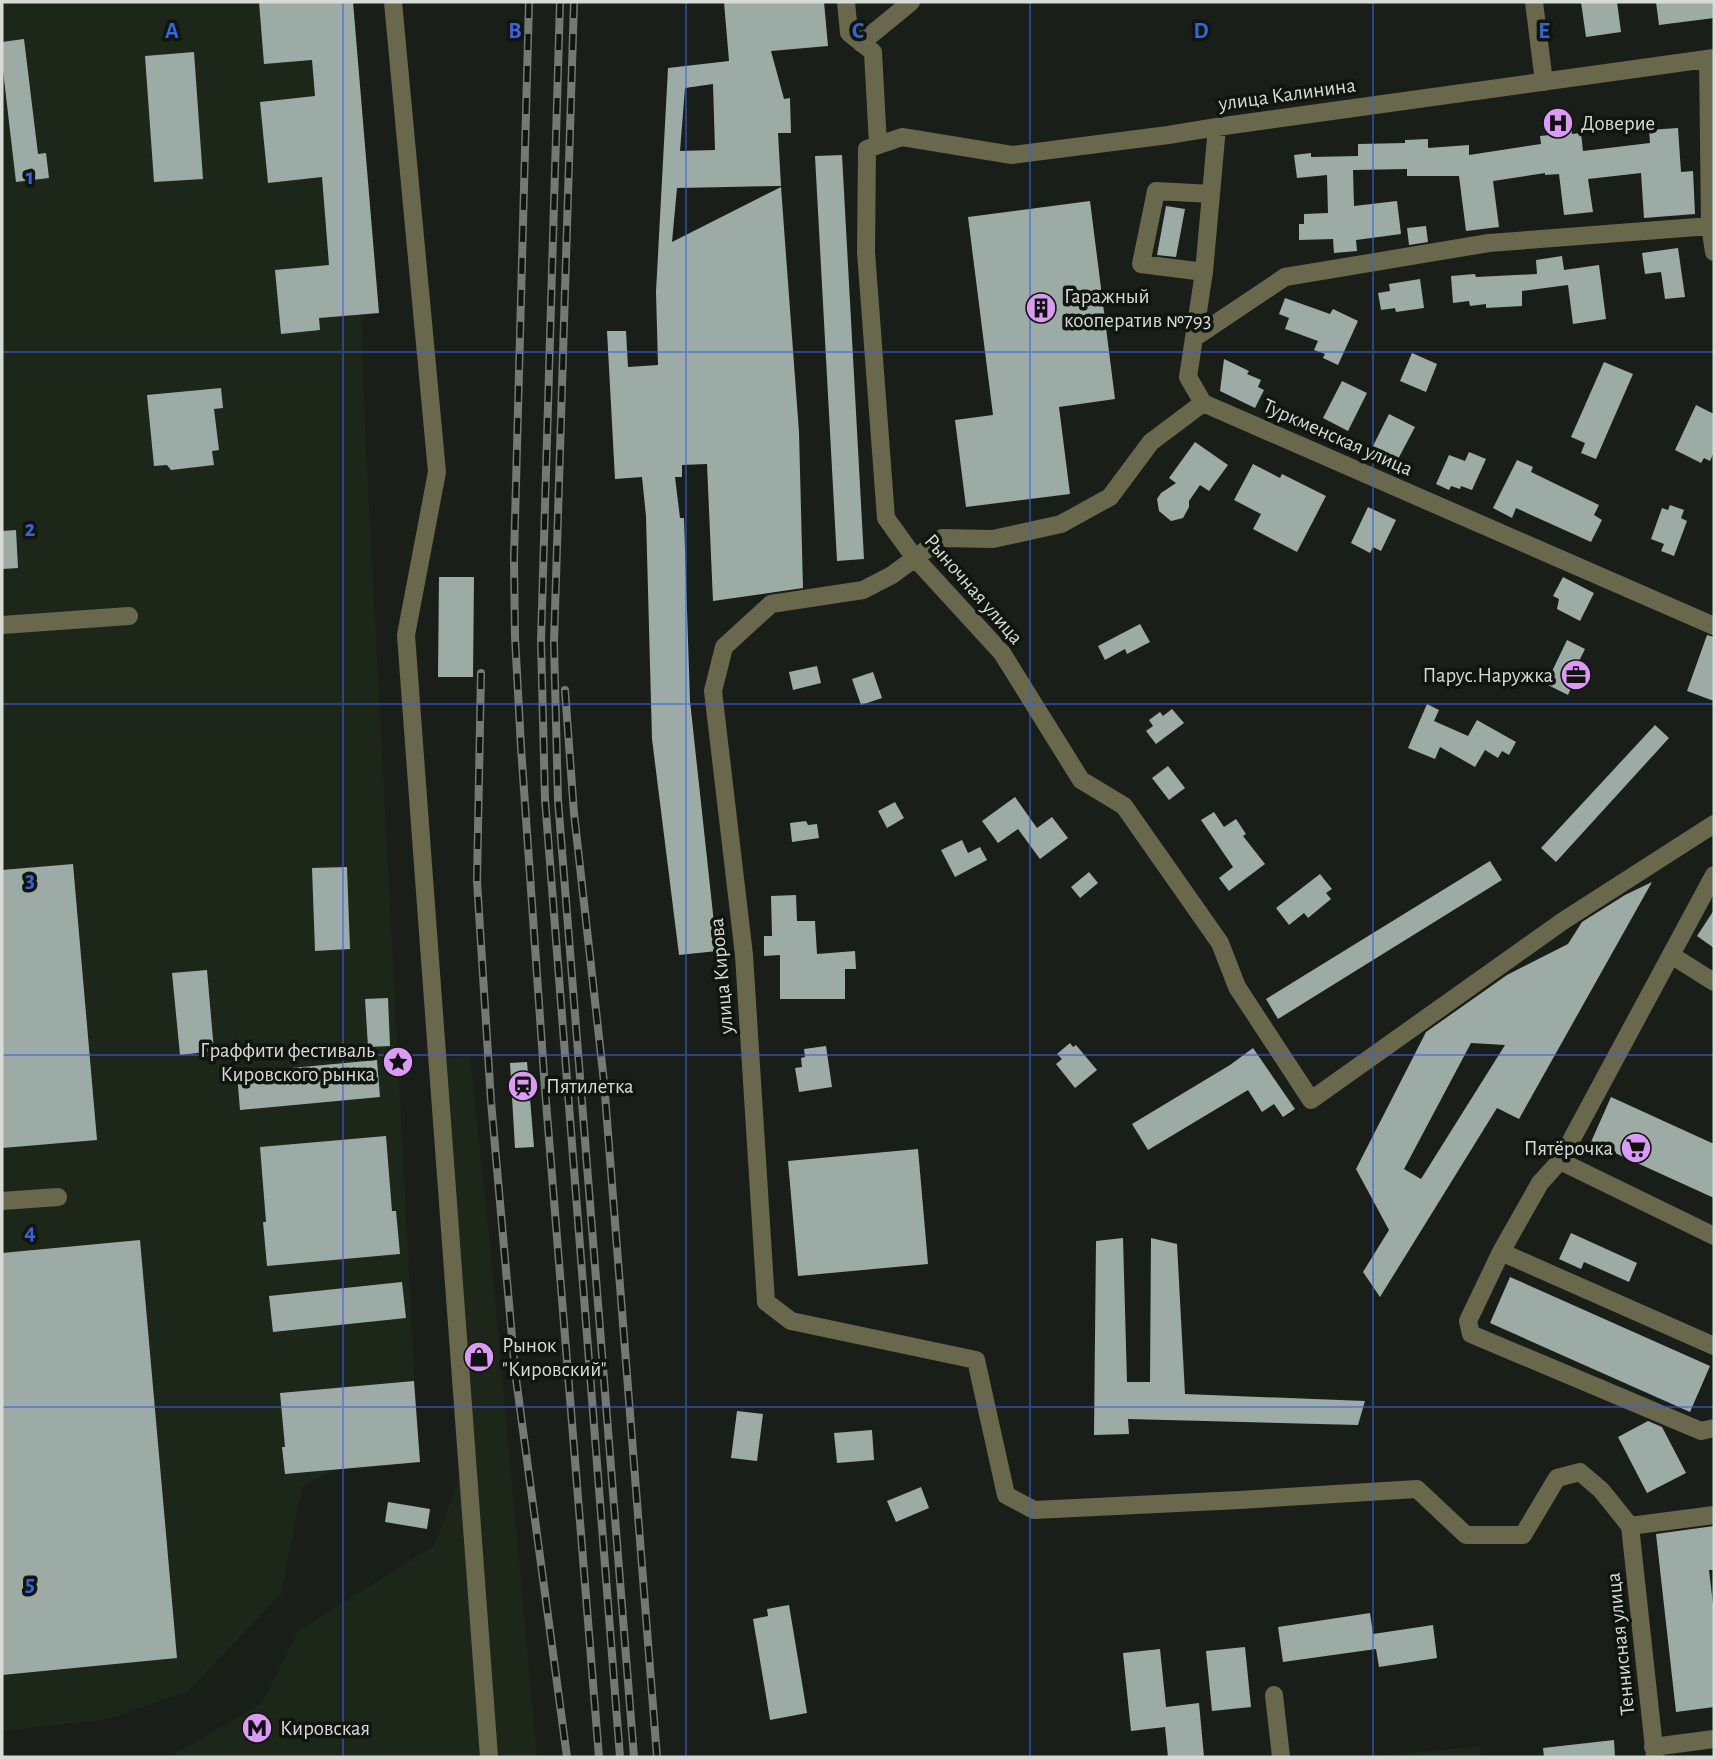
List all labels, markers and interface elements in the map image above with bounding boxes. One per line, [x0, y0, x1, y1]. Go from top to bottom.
text: A [165, 20, 179, 43]
text: B [508, 20, 522, 43]
text: C [852, 20, 864, 43]
text: D [1193, 20, 1209, 43]
text: E [1538, 20, 1550, 43]
street label: улица Калинина [1216, 74, 1357, 115]
hospital icon: Доверие [1541, 106, 1575, 140]
place label: Доверие [1581, 113, 1655, 134]
text: 1 [26, 166, 34, 189]
place label: Гаражный кооператив №793 [1064, 286, 1211, 331]
building icon: Гаражный кооператив №793 [1024, 291, 1058, 325]
street label: Туркменская улица [1260, 395, 1416, 480]
text: 2 [25, 518, 36, 541]
street label: Рыночная улица [920, 530, 1027, 649]
office icon: Парус.Наружка [1559, 658, 1593, 692]
place label: Парус.Наружка [1422, 665, 1553, 686]
text: 3 [25, 869, 35, 892]
street label: улица Кирова [706, 917, 737, 1036]
place label: Граффити фестиваль Кировского рынка [200, 1040, 375, 1085]
place icon: Граффити фестиваль Кировского рынка [381, 1045, 415, 1079]
station icon: Пятилетка [506, 1069, 540, 1103]
place label: Пятилетка [546, 1076, 634, 1097]
supermarket icon: Пятёрочка [1619, 1131, 1653, 1165]
place label: Пятёрочка [1524, 1138, 1613, 1159]
text: 4 [24, 1221, 36, 1244]
place label: Рынок "Кировский" [502, 1335, 607, 1380]
shop icon: Рынок "Кировский" [462, 1340, 496, 1374]
street label: Теннисная улица [1603, 1571, 1638, 1716]
text: 5 [25, 1573, 35, 1596]
metro station icon: Кировская [240, 1711, 274, 1745]
place label: Кировская [280, 1718, 370, 1739]

